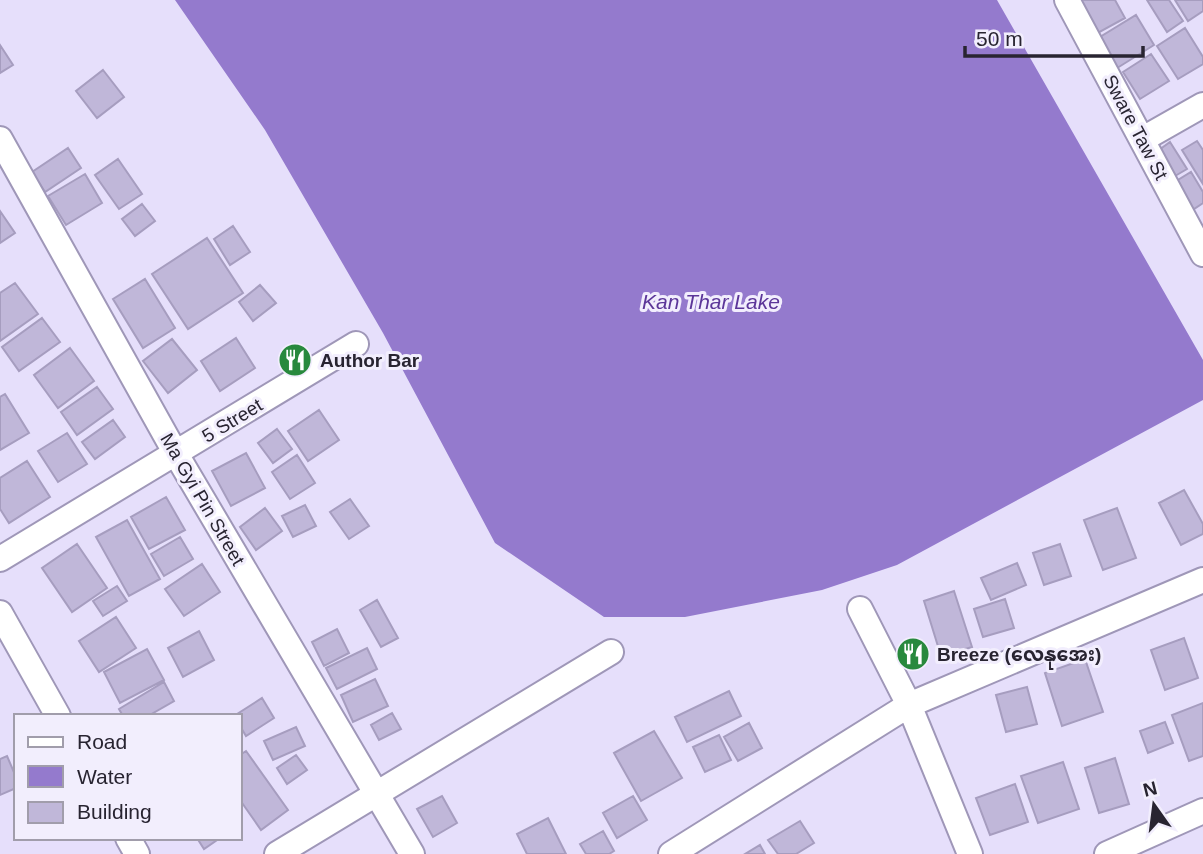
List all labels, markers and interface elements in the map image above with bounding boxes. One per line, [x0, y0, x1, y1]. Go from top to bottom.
scale bar [965, 14, 1144, 58]
text: 50 m [976, 27, 1023, 50]
street label: Sware Taw St [1099, 71, 1172, 184]
water label: Kan Thar Lake [642, 290, 780, 313]
restaurant icon: Author Bar [276, 341, 314, 379]
place label: Author Bar [320, 350, 420, 371]
street label: 5 Street [198, 394, 267, 447]
street label: Ma Gyi Pin Street [156, 430, 249, 570]
restaurant icon: Breeze (လေနုအေး) [894, 635, 932, 673]
place label: Breeze (လေနုအေး) [937, 644, 1101, 670]
legend [14, 714, 242, 840]
text: Road [77, 730, 127, 753]
text: Water [77, 765, 132, 788]
north arrow [1119, 770, 1189, 840]
text: N [1141, 777, 1159, 801]
text: Building [77, 800, 152, 823]

